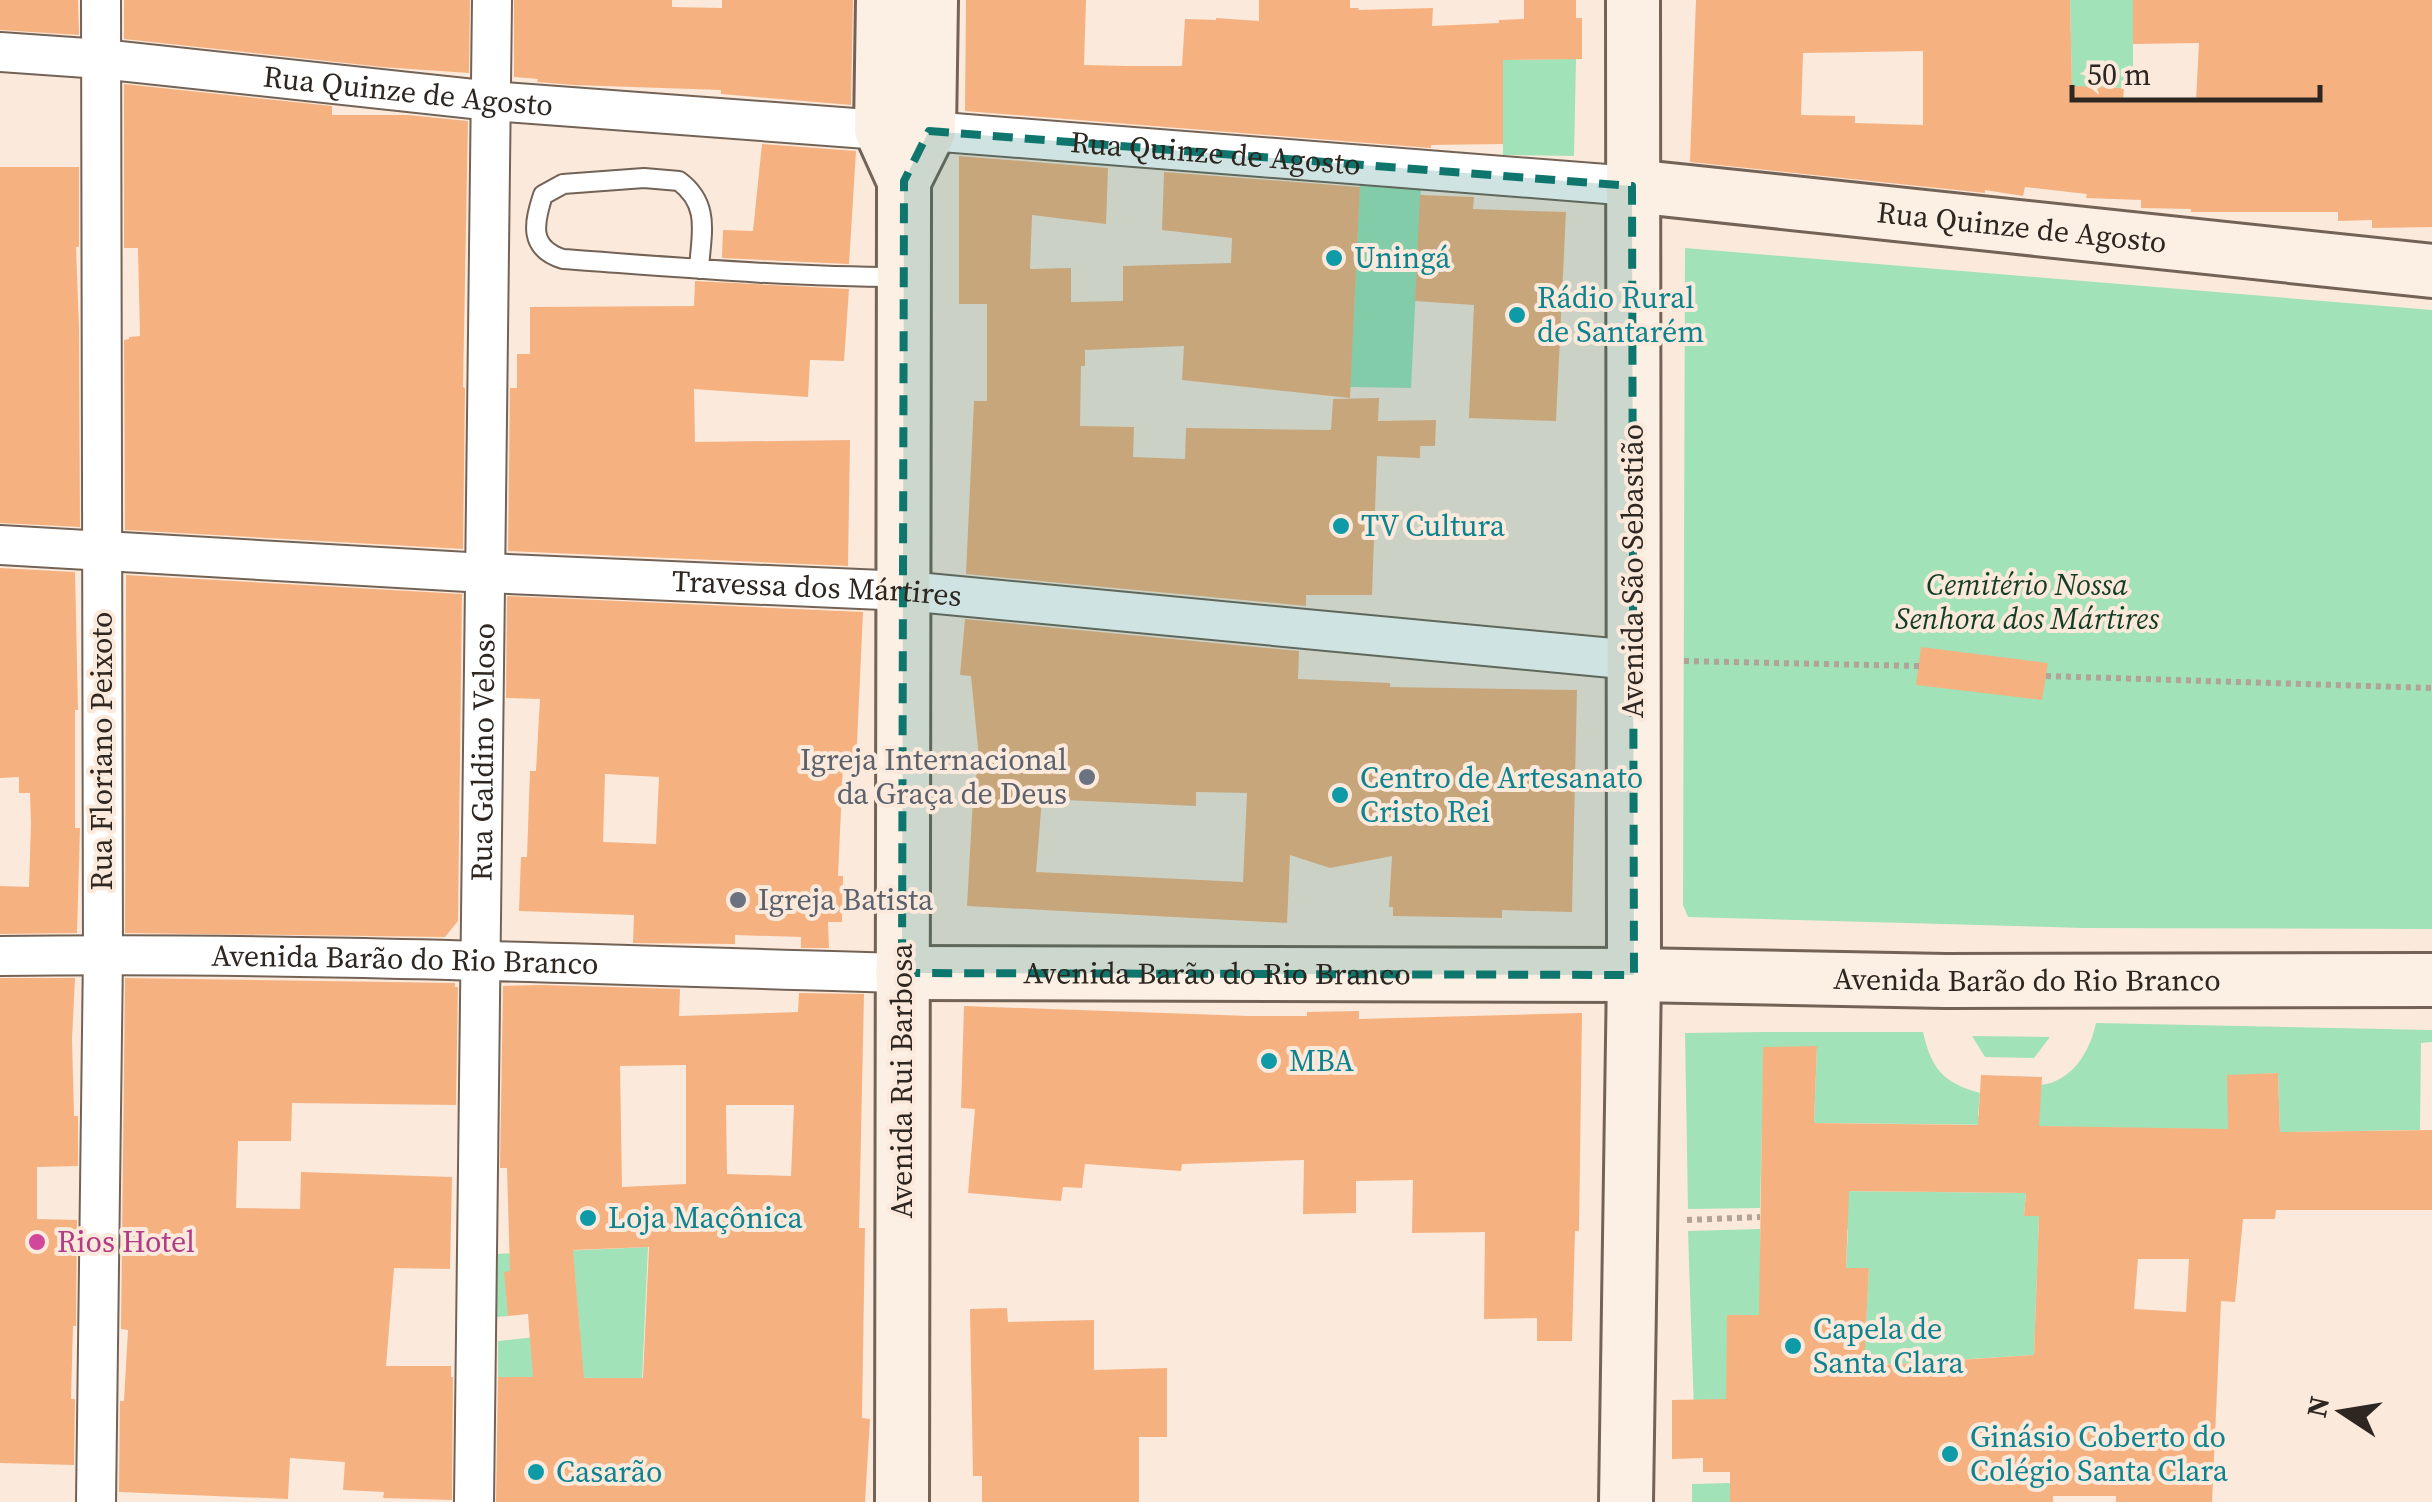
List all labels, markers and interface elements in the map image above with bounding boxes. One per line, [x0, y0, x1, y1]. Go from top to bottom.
scale bar [2072, 40, 2320, 102]
text: 50 m [2087, 54, 2151, 95]
street label: Rua Quinze de Agosto [261, 56, 554, 125]
street label: Rua Quinze de Agosto [1069, 121, 1362, 185]
street label: Rua Quinze de Agosto [1875, 191, 2169, 263]
place label: Uningá [1354, 237, 1451, 278]
marker: Uningá [1323, 247, 1345, 269]
place label: Rádio Rural de Santarém [1537, 277, 1704, 352]
marker: Rádio Rural de Santarém [1506, 304, 1528, 326]
street label: Avenida São Sebastião [1612, 424, 1653, 718]
place label: TV Cultura [1361, 505, 1506, 546]
marker: TV Cultura [1330, 515, 1352, 537]
street label: Travessa dos Mártires [671, 560, 964, 616]
park label: Cemitério Nossa Senhora dos Mártires [1895, 564, 2159, 639]
street label: Rua Floriano Peixoto [81, 612, 122, 891]
street label: Rua Galdino Veloso [460, 623, 505, 882]
place label: Igreja Internacional da Graça de Deus [800, 739, 1067, 814]
place label: Centro de Artesanato Cristo Rei [1360, 757, 1643, 832]
marker: Igreja Internacional da Graça de Deus [1076, 766, 1098, 788]
marker: Centro de Artesanato Cristo Rei [1329, 784, 1351, 806]
place label: Igreja Batista [758, 879, 934, 920]
marker: Igreja Batista [727, 889, 749, 911]
street label: Avenida Barão do Rio Branco [211, 935, 599, 984]
street label: Avenida Rui Barbosa [881, 943, 922, 1219]
street label: Avenida Barão do Rio Branco [1023, 952, 1411, 994]
street label: Avenida Barão do Rio Branco [1833, 958, 2221, 1001]
place label: MBA [1289, 1040, 1354, 1081]
marker: MBA [1258, 1050, 1280, 1072]
place label: Loja Maçônica [608, 1197, 804, 1238]
marker: Loja Maçônica [577, 1207, 599, 1229]
place label: Rios Hotel [57, 1221, 195, 1262]
marker: Rios Hotel [26, 1231, 48, 1253]
place label: Capela de Santa Clara [1813, 1308, 1965, 1383]
marker: Capela de Santa Clara [1782, 1335, 1804, 1357]
north arrow [2292, 1362, 2392, 1462]
text: N [2297, 1393, 2338, 1421]
place label: Ginásio Coberto do Colégio Santa Clara [1970, 1416, 2229, 1491]
marker: Ginásio Coberto do Colégio Santa Clara [1939, 1443, 1961, 1465]
place label: Casarão [556, 1451, 662, 1492]
marker: Casarão [525, 1461, 547, 1483]

